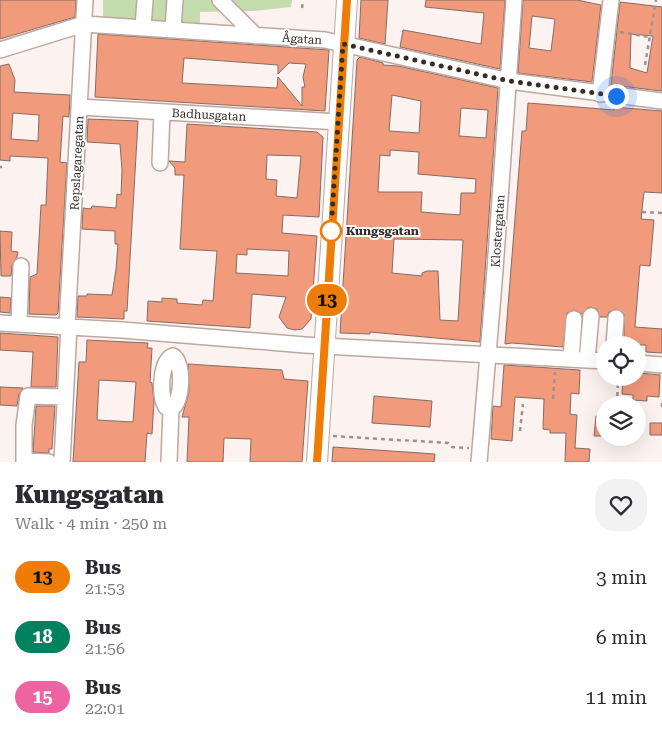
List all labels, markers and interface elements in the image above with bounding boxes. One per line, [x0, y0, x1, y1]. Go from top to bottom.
street label: Ågatan [281, 31, 323, 47]
your location [604, 84, 629, 109]
street label: Badhusgatan [171, 106, 247, 124]
street label: Repslagaregatan [68, 115, 86, 211]
street label: Klostergatan [488, 194, 508, 268]
marker: Kungsgatan [320, 220, 342, 242]
place label: Kungsgatan [346, 224, 419, 238]
line badge: 13 [304, 284, 350, 316]
text: 13 [317, 289, 337, 310]
map controls [596, 336, 646, 446]
button: locate [596, 336, 646, 386]
button: layers [596, 396, 646, 446]
button: heart [595, 479, 647, 531]
text: Kungsgatan [15, 481, 164, 509]
text: Walk · 4 min · 250 m [15, 514, 167, 533]
text: Bus [85, 556, 121, 579]
text: 13 [32, 566, 53, 587]
text: 3 min [596, 566, 647, 589]
text: 21:53 [85, 579, 125, 598]
text: Bus [85, 616, 121, 639]
text: 18 [32, 626, 53, 647]
text: 6 min [596, 626, 647, 649]
text: 21:56 [85, 639, 125, 658]
text: Bus [85, 676, 121, 699]
text: 15 [32, 686, 53, 707]
text: 11 min [585, 686, 647, 709]
text: 22:01 [85, 699, 125, 718]

